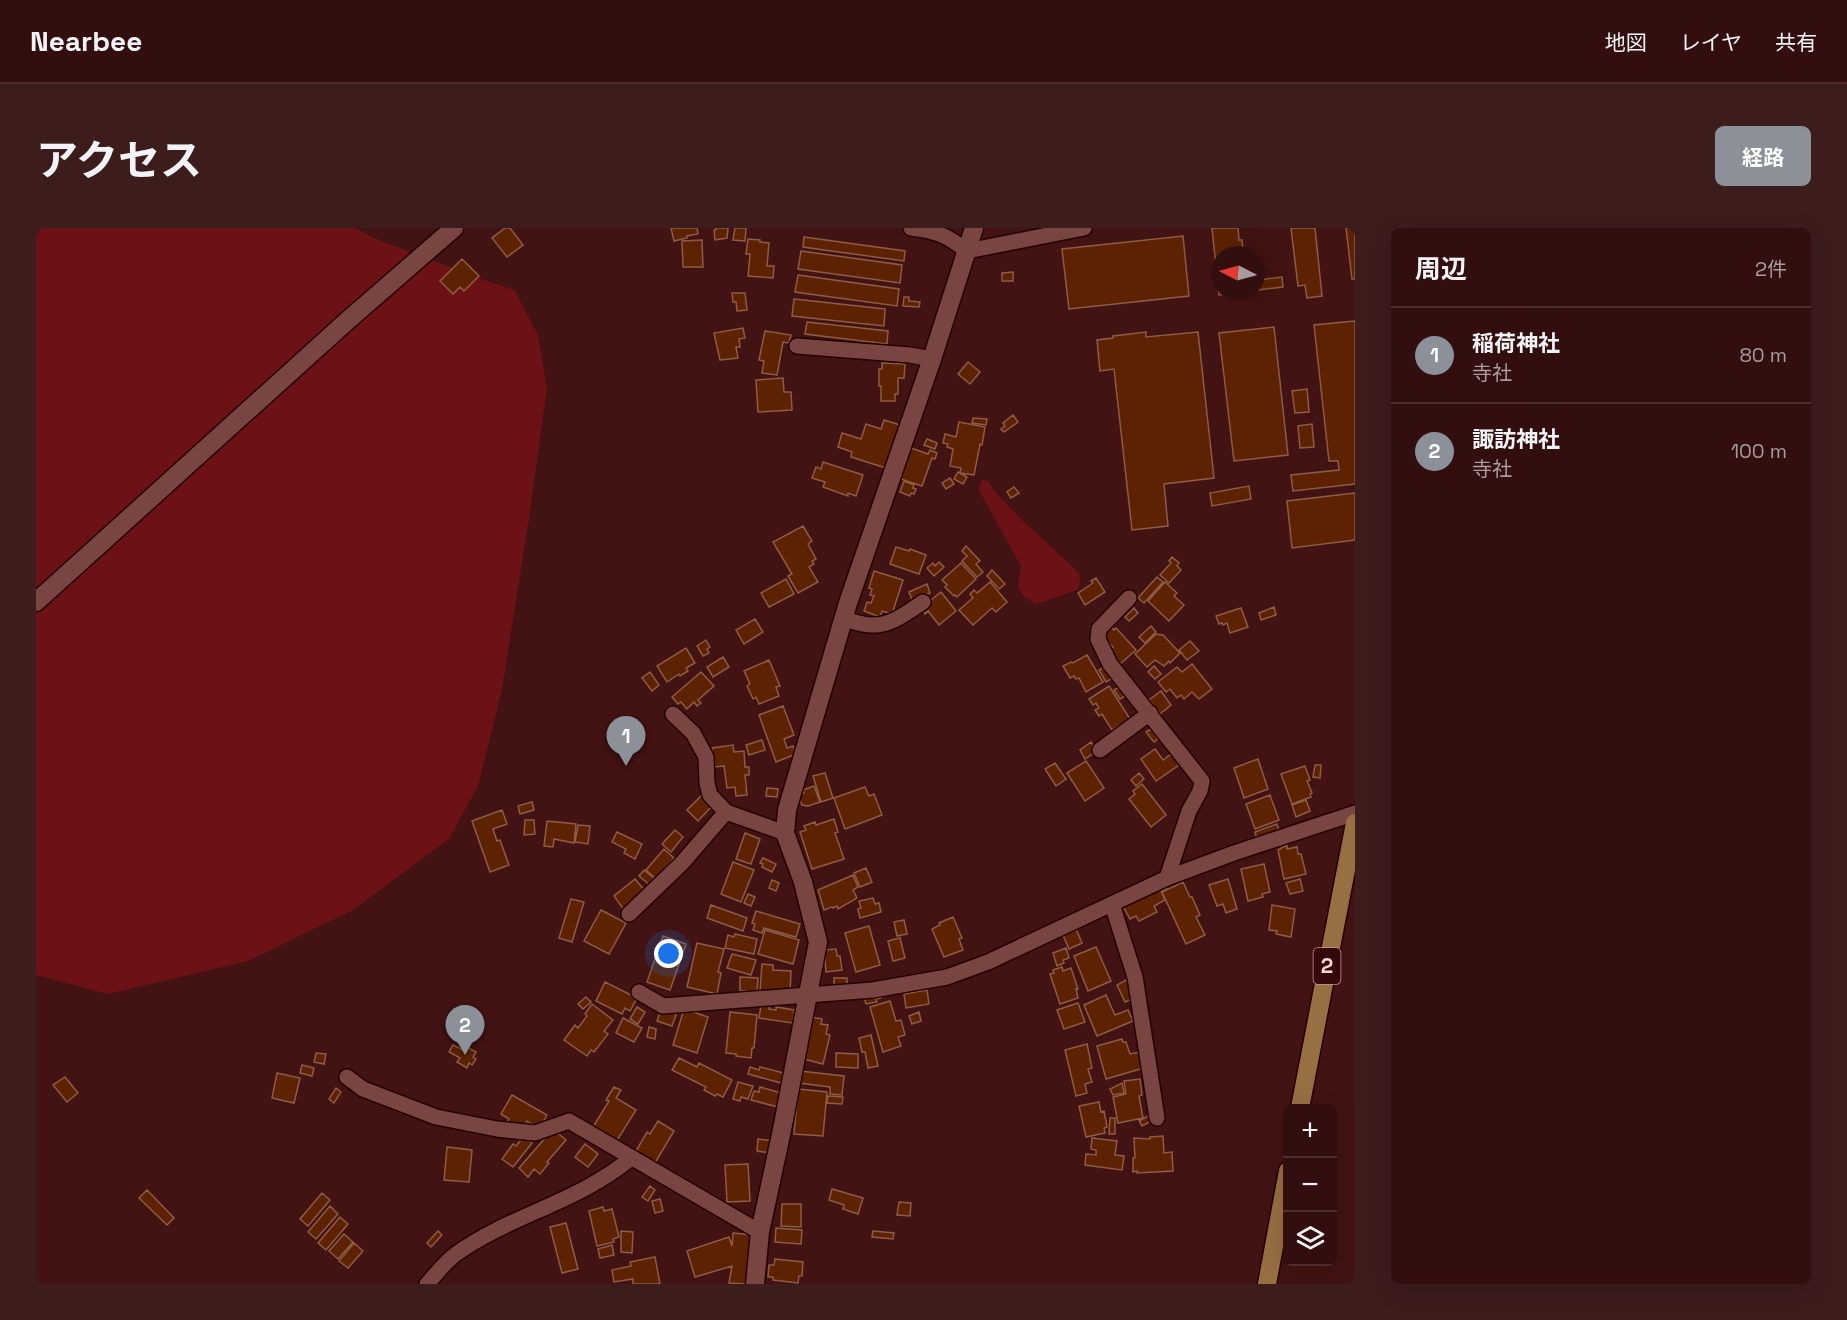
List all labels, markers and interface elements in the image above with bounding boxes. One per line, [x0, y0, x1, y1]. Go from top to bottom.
text: Nearbee [30, 23, 142, 59]
text: 地図 [1605, 29, 1647, 56]
text: レイヤ [1680, 29, 1742, 56]
text: 共有 [1775, 29, 1817, 56]
button: 経路 [1715, 126, 1811, 186]
text: アクセス [36, 134, 202, 187]
north arrow [1211, 246, 1265, 300]
text: 周辺 [1415, 252, 1467, 286]
text: 2件 [1755, 256, 1787, 282]
text: 稲荷神社 [1472, 329, 1560, 357]
text: 1 [1430, 342, 1439, 368]
text: 80 m [1739, 342, 1787, 368]
text: 寺社 [1472, 360, 1512, 386]
text: 諏訪神社 [1472, 425, 1560, 453]
text: 2 [1429, 438, 1440, 464]
text: 100 m [1731, 438, 1787, 464]
text: 寺社 [1472, 456, 1512, 482]
pin: 1 [606, 716, 646, 766]
your location [654, 939, 683, 968]
road number: 2 [1314, 948, 1340, 984]
pin: 2 [446, 1006, 484, 1055]
map controls [1283, 1104, 1337, 1266]
button: + [1283, 1104, 1337, 1158]
button: − [1283, 1158, 1337, 1212]
button: layers [1283, 1212, 1337, 1266]

